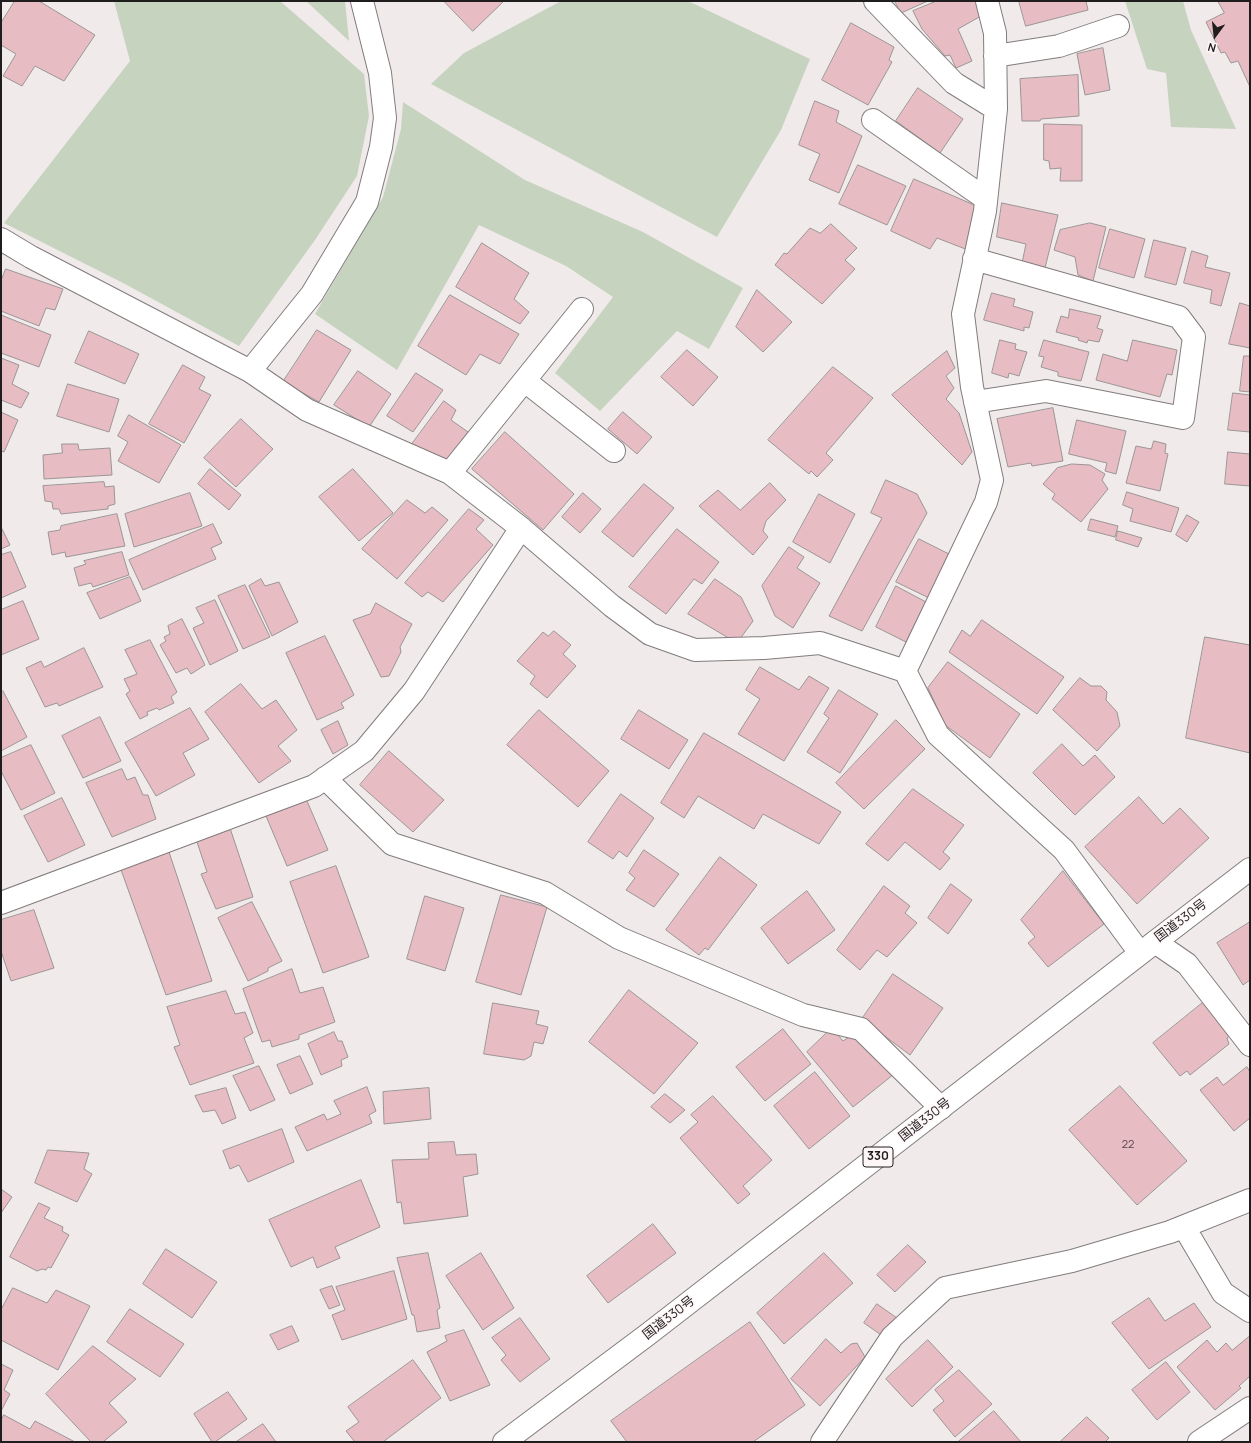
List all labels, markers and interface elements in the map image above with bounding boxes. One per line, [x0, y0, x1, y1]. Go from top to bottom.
north arrow [1195, 16, 1235, 56]
text: N [1206, 40, 1218, 56]
street label: 国道330号 [1152, 896, 1210, 946]
street label: 国道330号 [896, 1095, 954, 1145]
house number: 22 [1122, 1138, 1134, 1152]
road number: 330 [863, 1147, 893, 1167]
street label: 国道330号 [640, 1293, 698, 1343]

